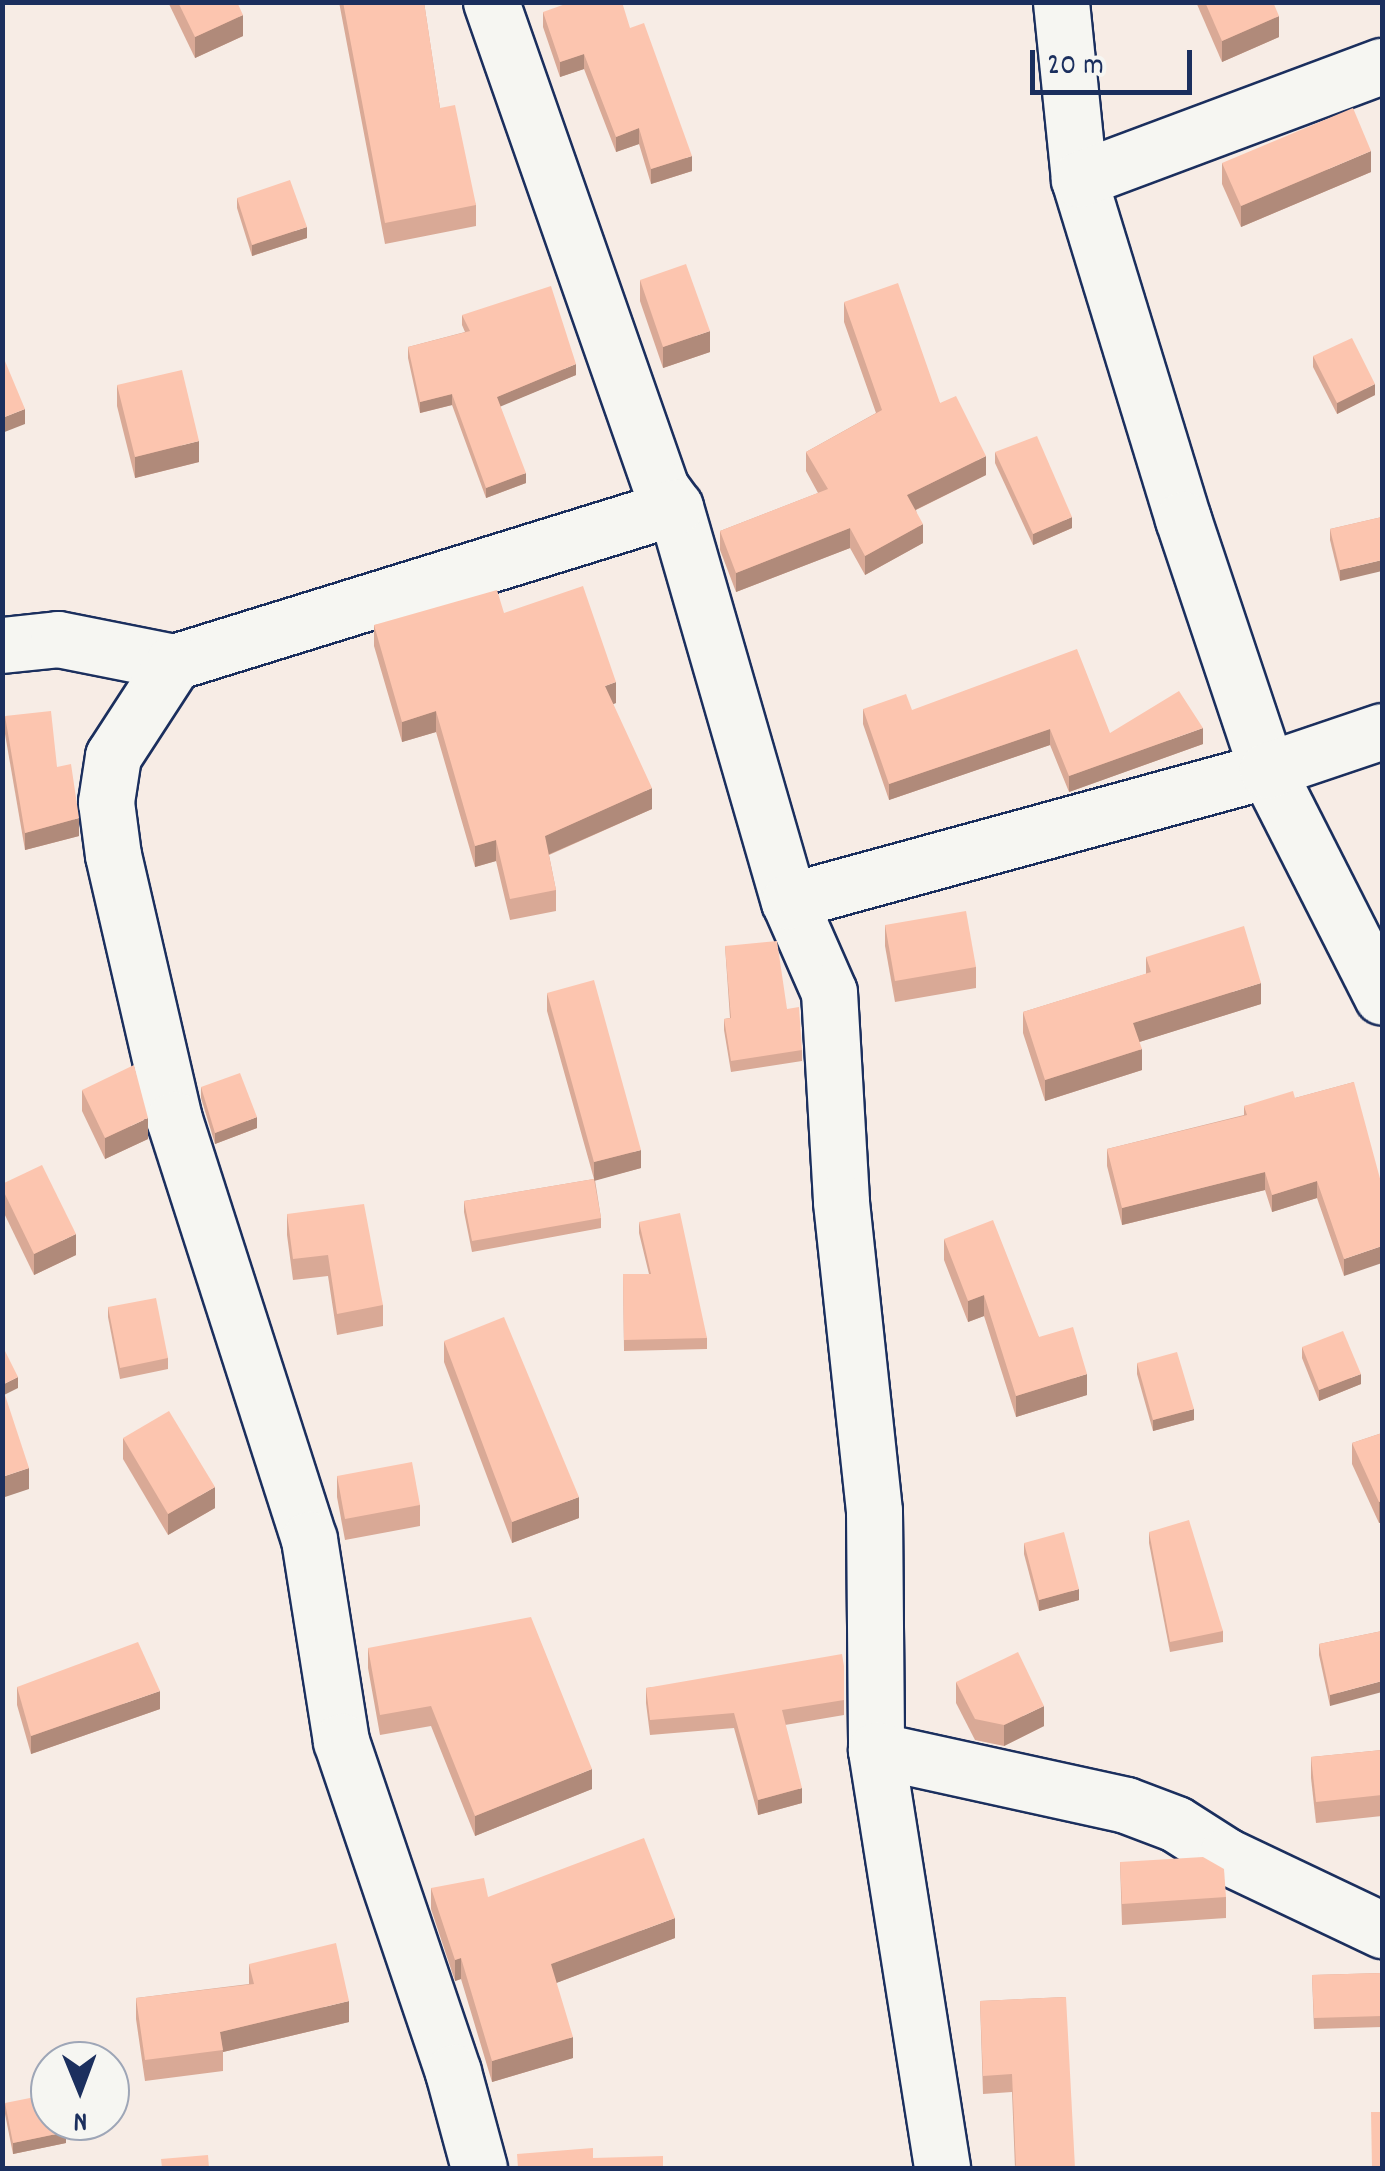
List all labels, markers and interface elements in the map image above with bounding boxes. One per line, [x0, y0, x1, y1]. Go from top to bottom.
scale bar [1035, 30, 1198, 92]
text: 20 m [1047, 46, 1104, 89]
north arrow [30, 2041, 130, 2141]
text: N [73, 2099, 88, 2139]

